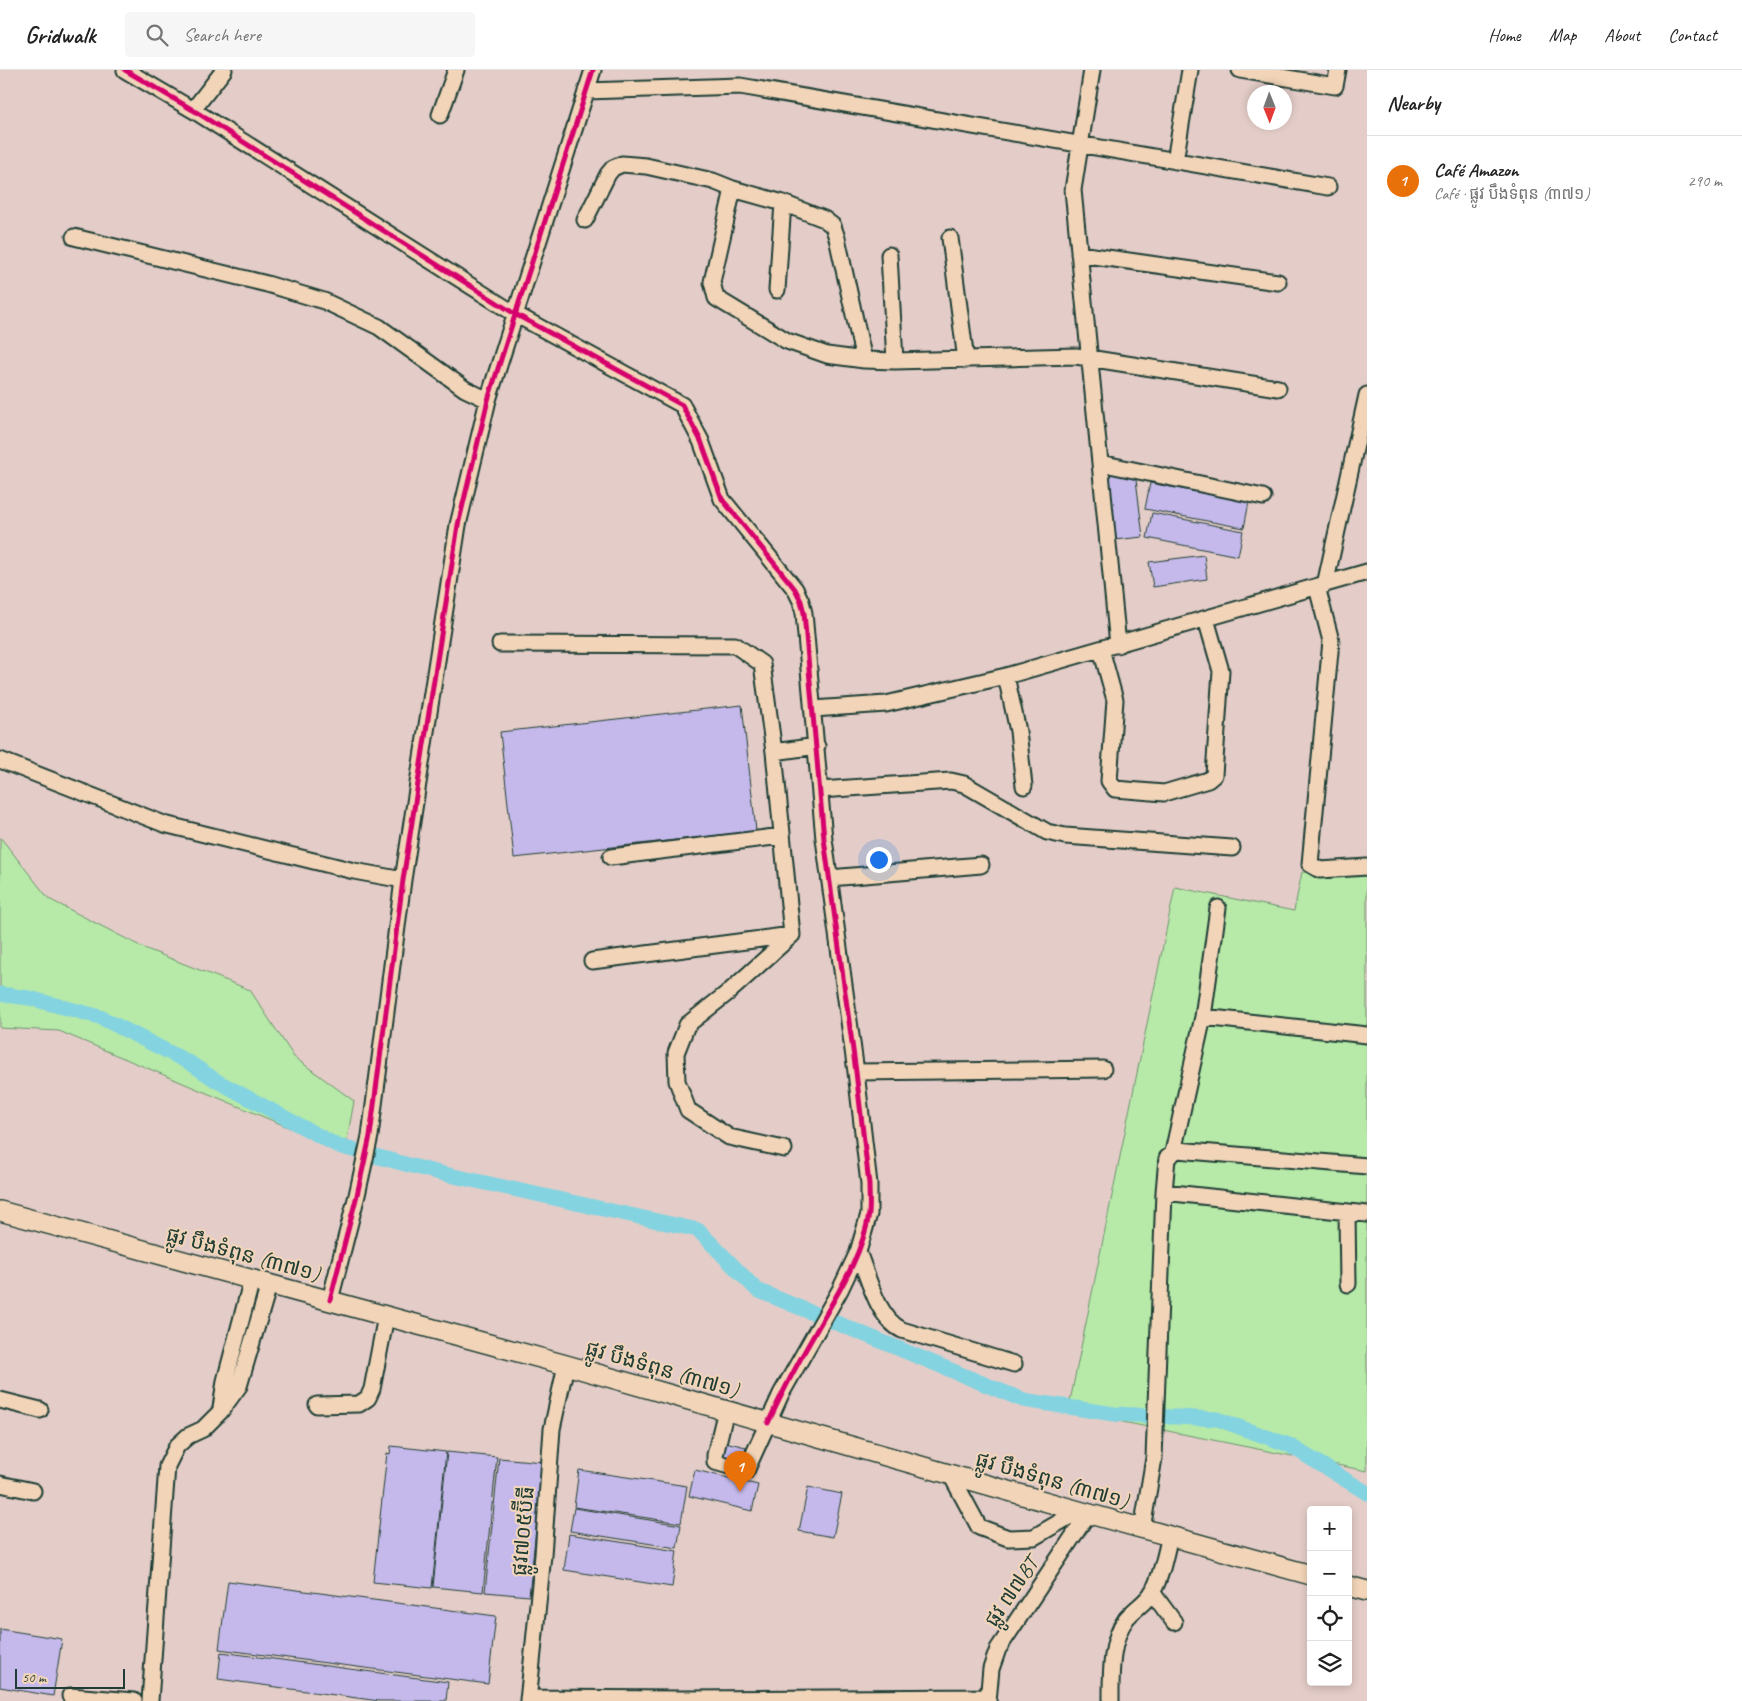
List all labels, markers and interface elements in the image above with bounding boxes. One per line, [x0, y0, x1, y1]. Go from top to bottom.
search box [125, 12, 475, 57]
text: Gridwalk [25, 20, 95, 50]
icon: search [143, 21, 171, 49]
text: Search here [183, 23, 261, 47]
text: Home [1488, 24, 1521, 46]
text: Map [1549, 24, 1576, 46]
text: About [1604, 24, 1640, 46]
text: Contact [1668, 24, 1717, 46]
north arrow [1247, 85, 1292, 130]
text: Nearby [1387, 90, 1440, 116]
text: Café Amazon [1434, 158, 1519, 182]
text: 1 [1399, 171, 1407, 191]
text: 290 m [1688, 171, 1722, 191]
text: Café · ផ្លូវ បឹងទំពុន (៣៧១) [1434, 184, 1589, 204]
your location [866, 847, 892, 873]
street label: ផ្លូវ បឹងទំពុន (៣៧១) [162, 1221, 324, 1293]
street label: ផ្លូវ បឹងទំពុន (៣៧១) [581, 1335, 743, 1410]
street label: ផ្លូវ បឹងទំពុន (៣៧១) [971, 1446, 1133, 1521]
pin: 1 [724, 1451, 756, 1492]
street label: ផ្លូវ៧០៥ប៊ីធី [505, 1485, 546, 1577]
map controls [1307, 1506, 1352, 1686]
button: + [1307, 1506, 1352, 1551]
street label: ផ្លូវ ៧៧BT [978, 1548, 1052, 1635]
button: − [1307, 1551, 1352, 1596]
button: locate [1307, 1596, 1352, 1641]
button: layers [1307, 1641, 1352, 1686]
scale bar [15, 1666, 125, 1689]
text: 50 m [22, 1669, 46, 1686]

